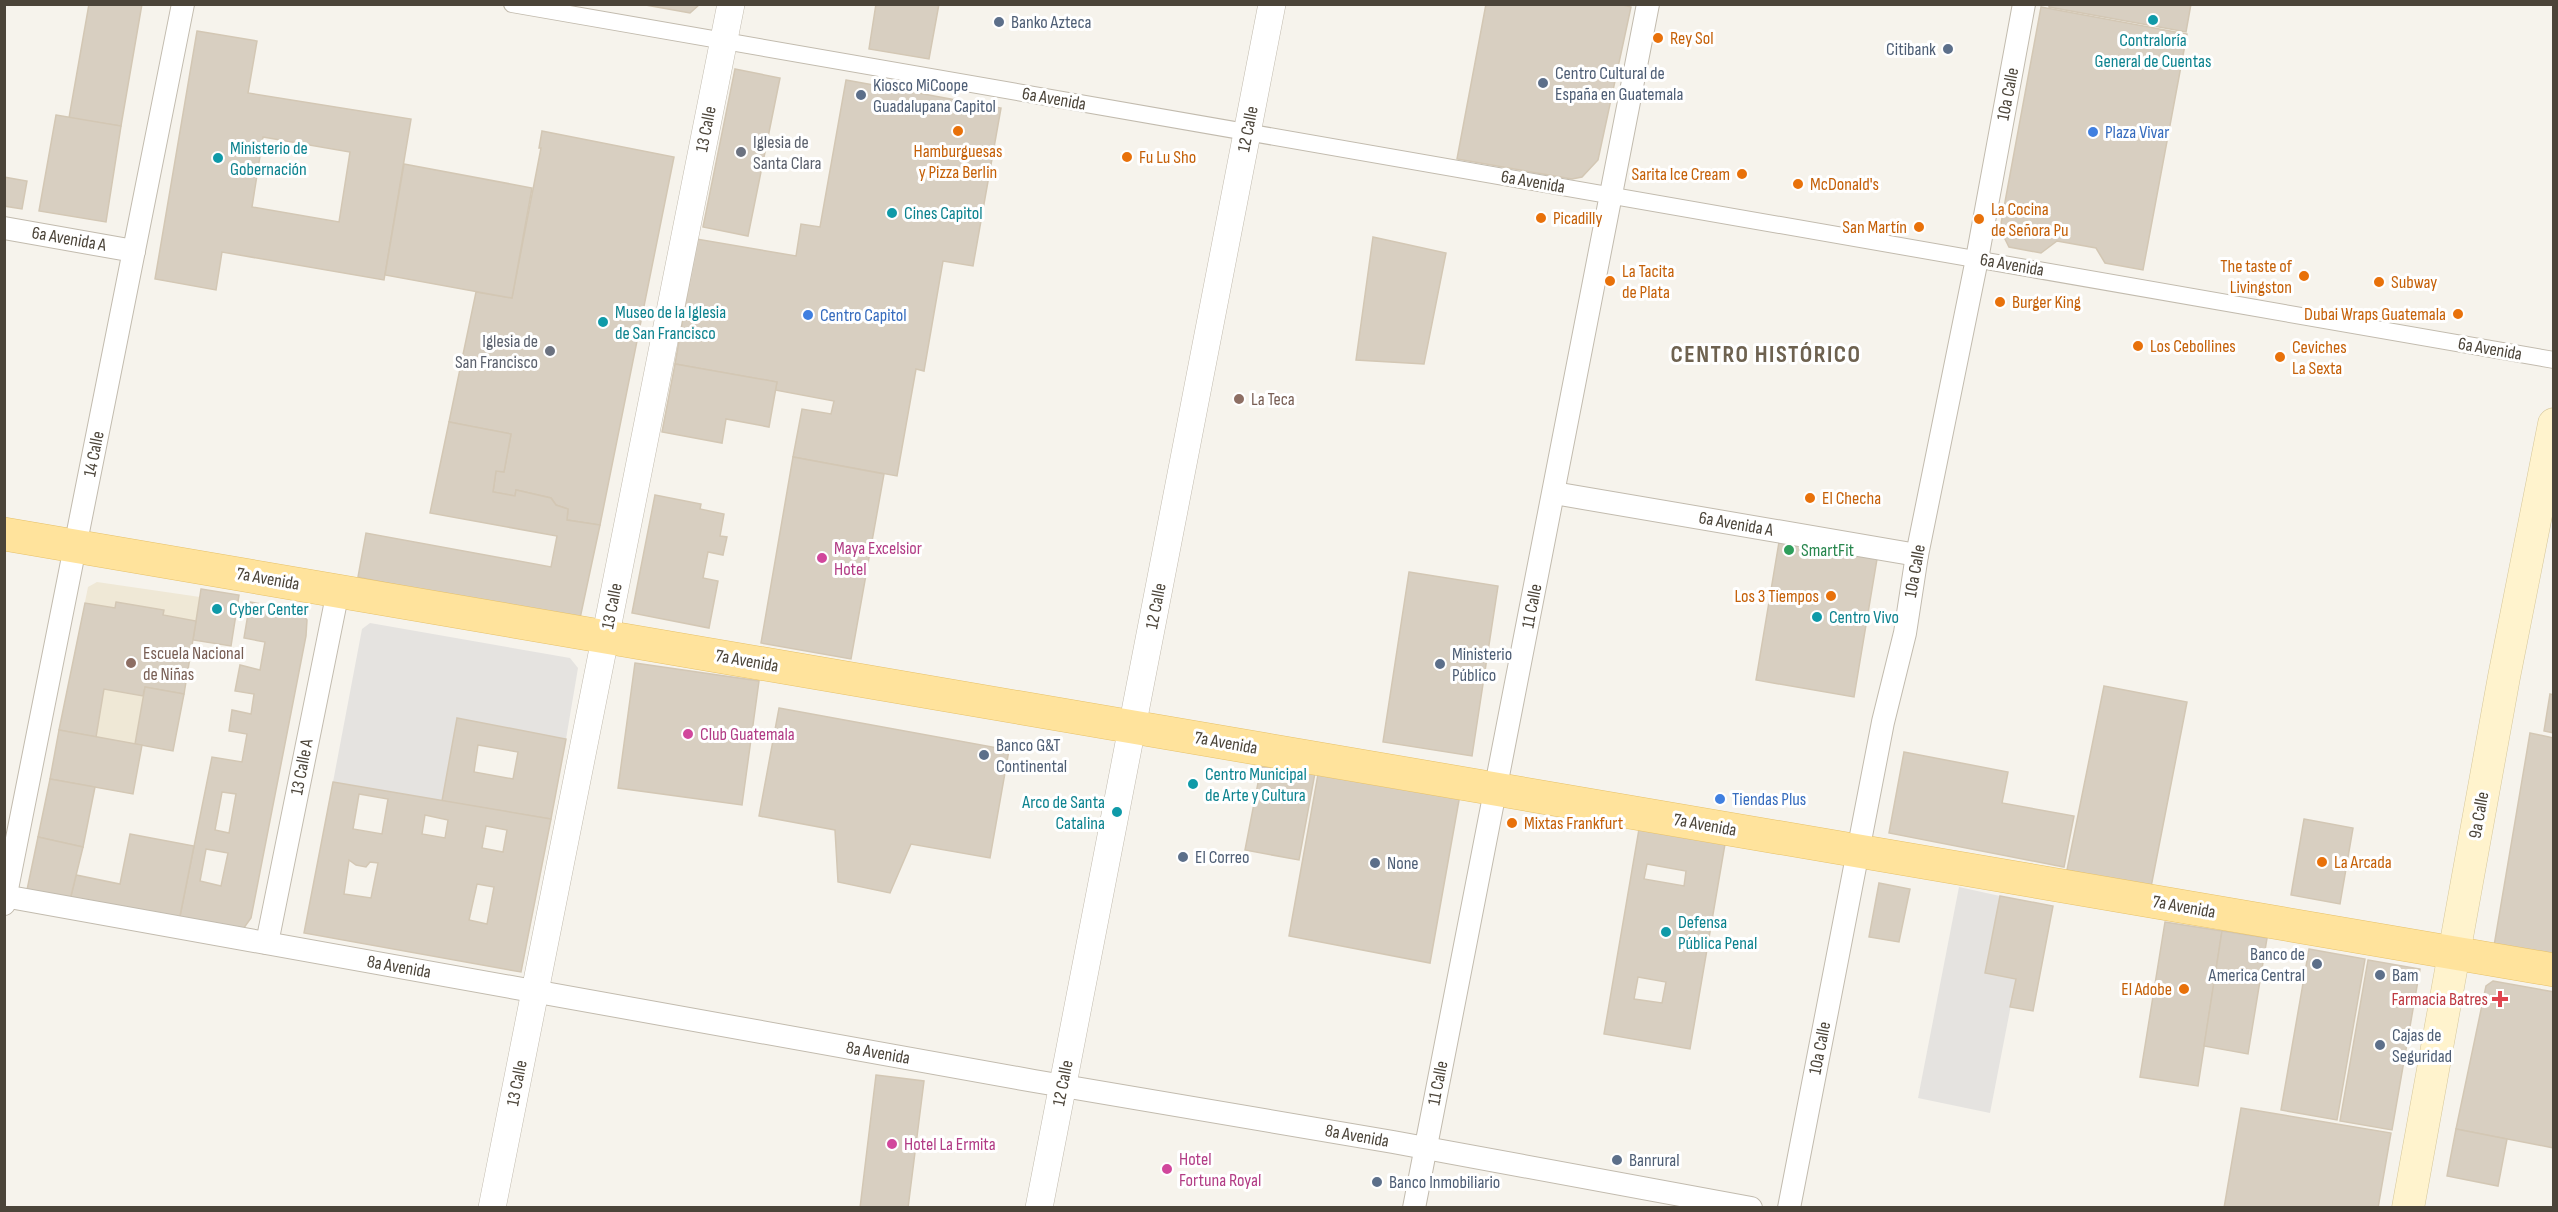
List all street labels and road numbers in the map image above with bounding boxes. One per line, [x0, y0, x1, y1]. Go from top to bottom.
street label: 10a Calle [1993, 66, 2023, 122]
street label: 6a Avenida [1020, 83, 1088, 115]
street label: 13 Calle [691, 104, 721, 154]
street label: 12 Calle [1233, 104, 1263, 154]
street label: 6a Avenida [1499, 166, 1567, 198]
street label: 6a Avenida A [30, 222, 108, 256]
street label: 6a Avenida [1978, 249, 2046, 281]
street label: 6a Avenida [2456, 333, 2524, 365]
street label: 14 Calle [79, 429, 109, 479]
street label: 6a Avenida A [1697, 507, 1775, 541]
street label: 10a Calle [1900, 543, 1930, 599]
street label: 7a Avenida [235, 563, 301, 595]
street label: 13 Calle [597, 581, 627, 631]
street label: 12 Calle [1141, 581, 1171, 631]
street label: 11 Calle [1517, 582, 1547, 630]
street label: 7a Avenida [714, 645, 780, 677]
street label: 7a Avenida [1193, 727, 1259, 759]
street label: 13 Calle A [286, 737, 318, 797]
street label: 9a Calle [2465, 790, 2493, 840]
street label: 7a Avenida [1672, 809, 1738, 841]
street label: 7a Avenida [2151, 891, 2217, 923]
street label: 8a Avenida [365, 951, 433, 983]
street label: 10a Calle [1805, 1020, 1835, 1076]
street label: 8a Avenida [844, 1037, 912, 1069]
street label: 13 Calle [502, 1058, 532, 1108]
street label: 12 Calle [1048, 1058, 1078, 1108]
street label: 11 Calle [1423, 1059, 1453, 1107]
street label: 8a Avenida [1323, 1120, 1391, 1152]

